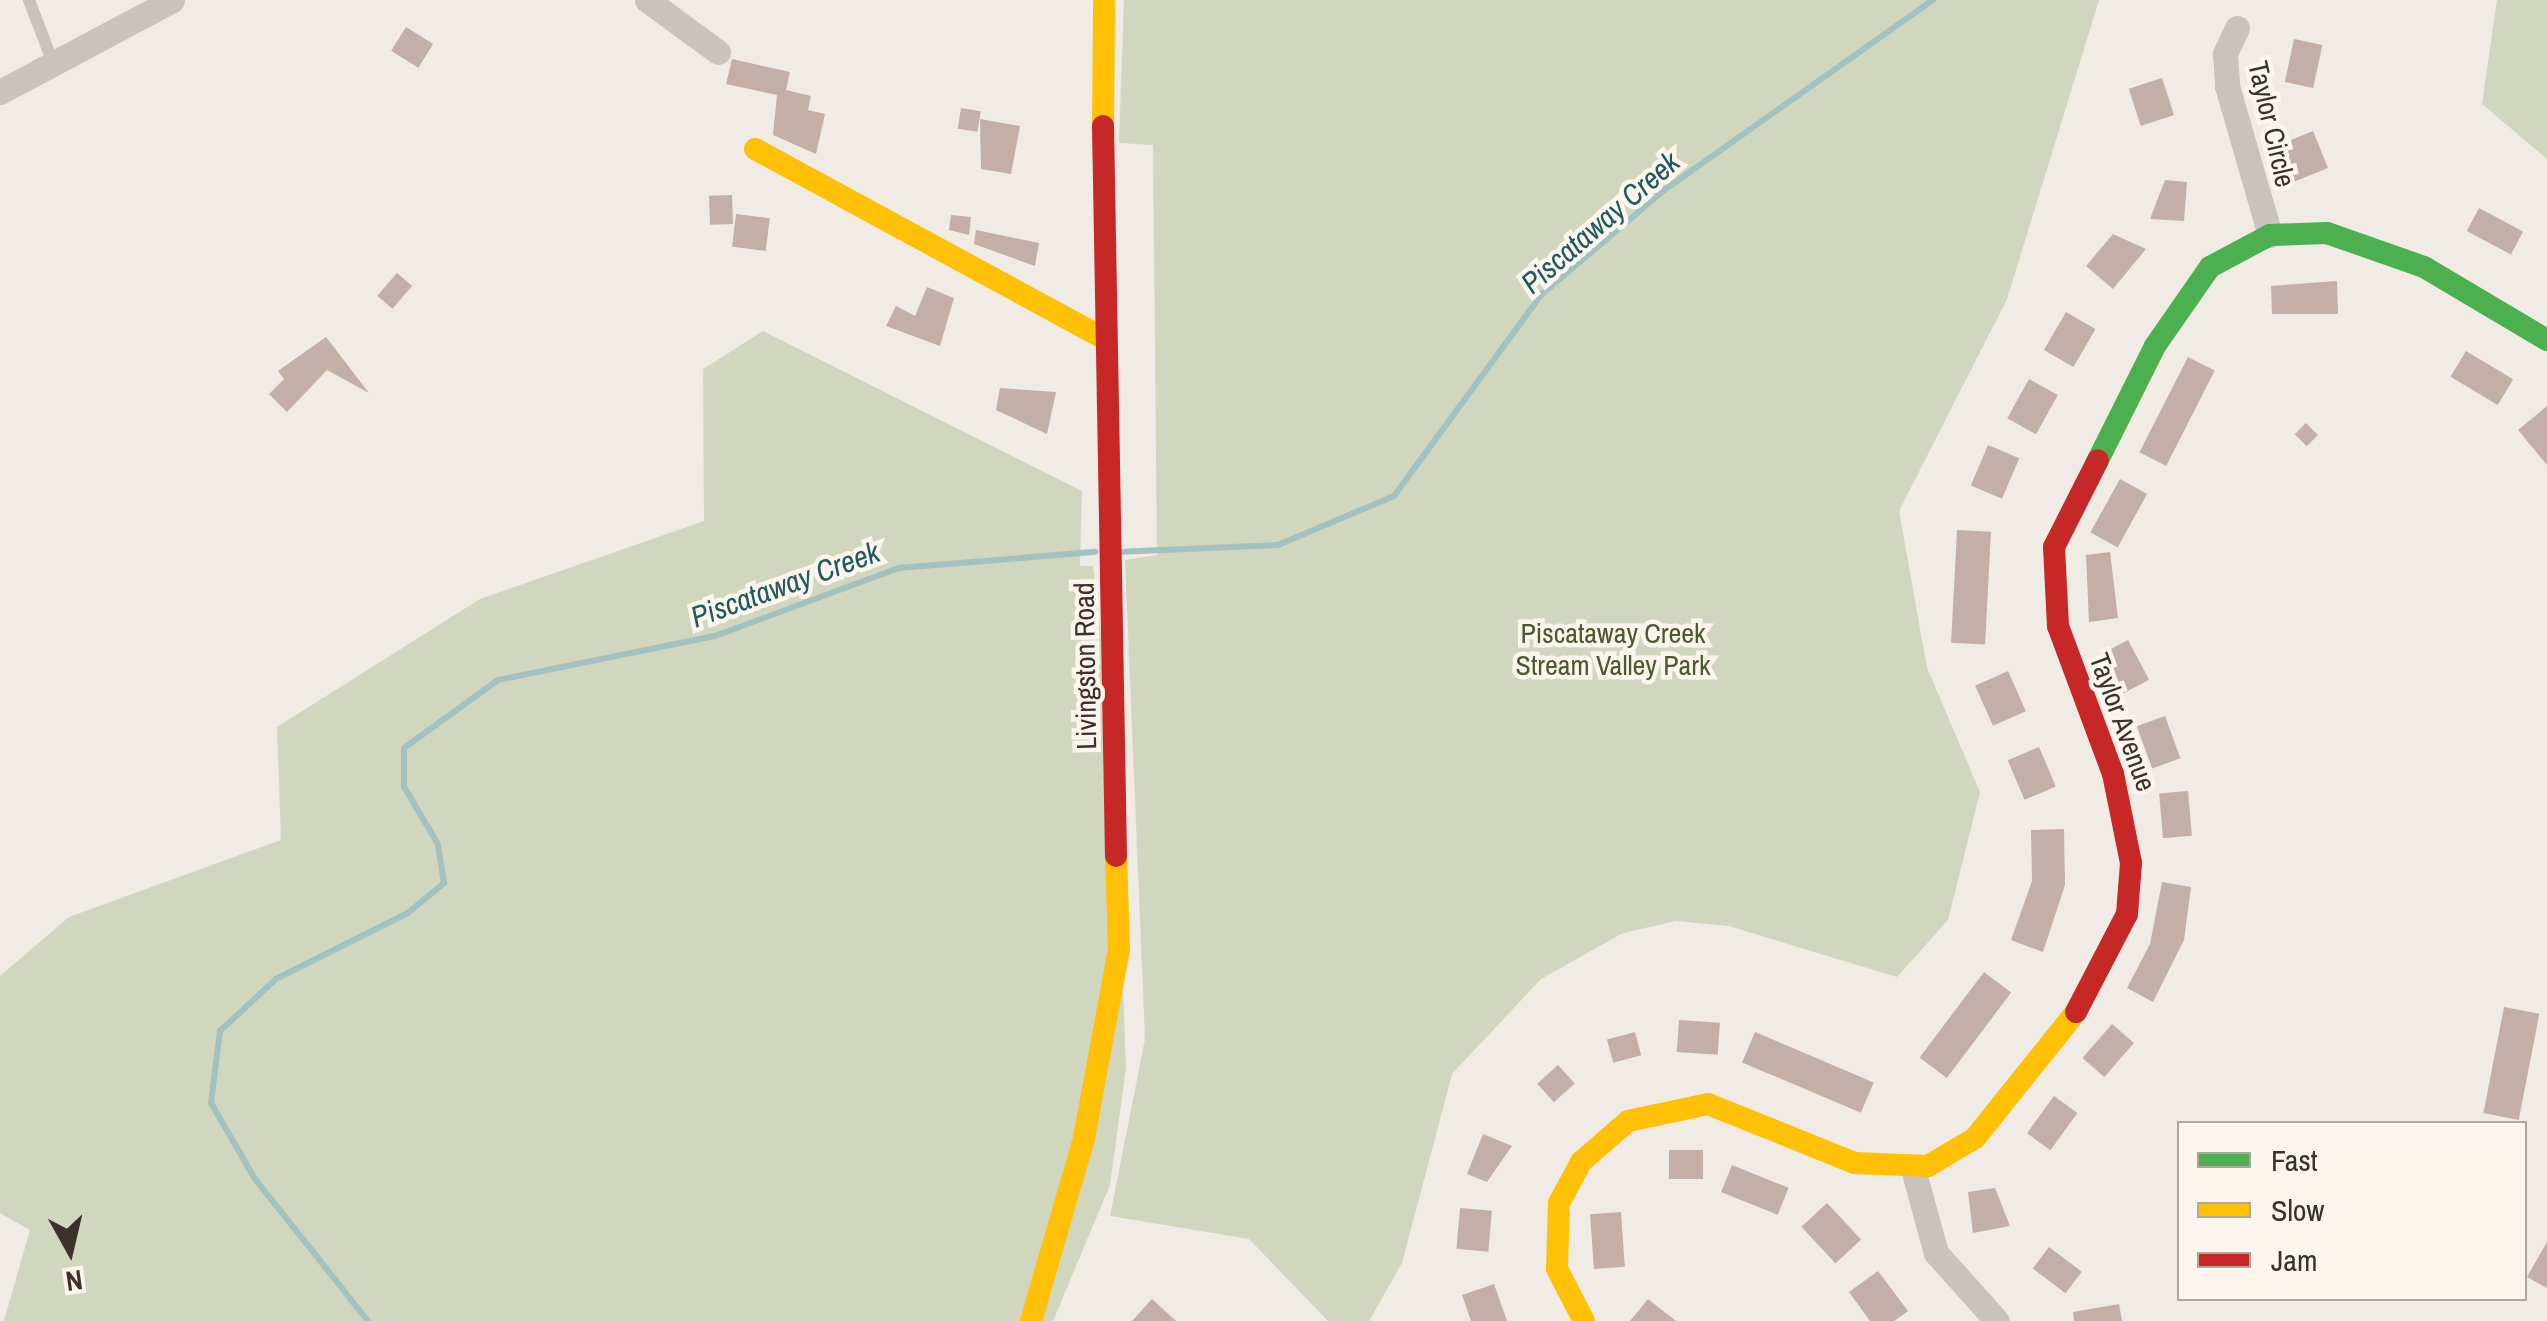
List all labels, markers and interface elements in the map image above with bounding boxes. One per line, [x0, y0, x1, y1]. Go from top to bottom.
street label: Taylor Circle [2241, 58, 2303, 190]
water label: Piscataway Creek [1513, 143, 1687, 301]
water label: Piscataway Creek [686, 533, 884, 635]
street label: Livingston Road [1067, 582, 1103, 750]
park label: Piscataway Creek Stream Valley Park [1516, 616, 1710, 682]
street label: Taylor Avenue [2082, 648, 2164, 796]
legend [2177, 1121, 2527, 1301]
text: Fast [2271, 1140, 2318, 1180]
text: Slow [2271, 1190, 2324, 1230]
north arrow [20, 1201, 120, 1301]
text: Jam [2271, 1240, 2317, 1280]
text: N [63, 1261, 85, 1301]

